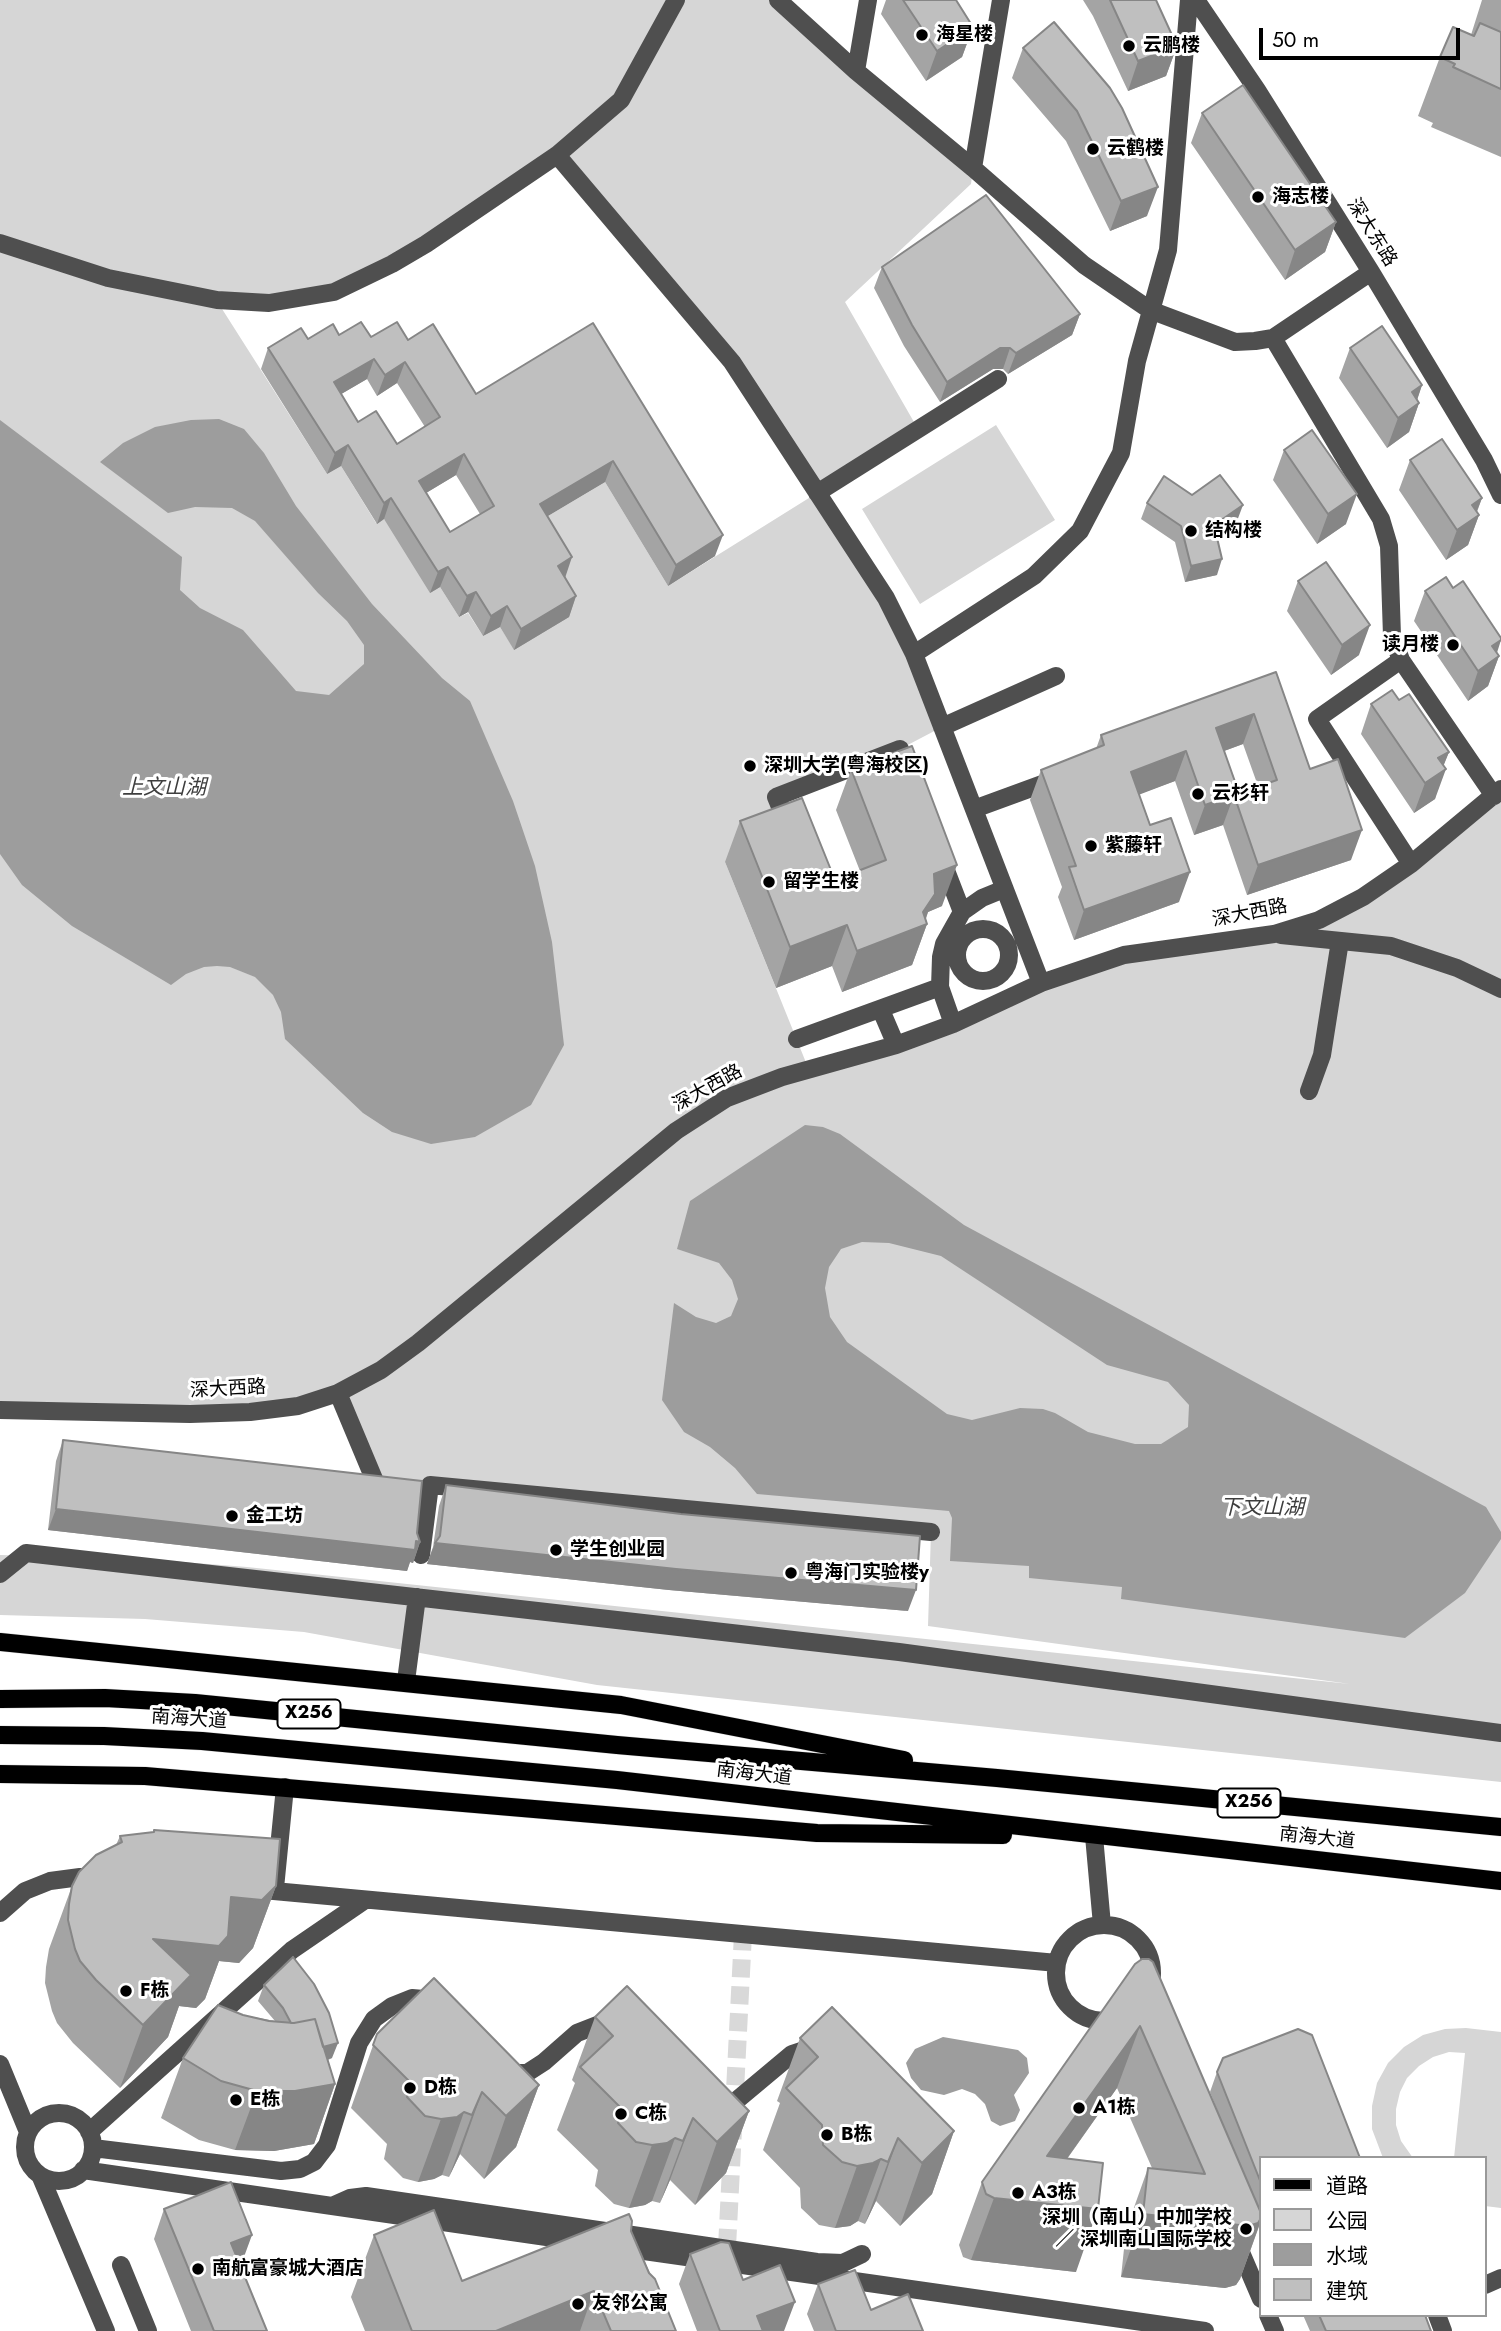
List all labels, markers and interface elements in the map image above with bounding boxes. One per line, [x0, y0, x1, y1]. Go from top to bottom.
scale bar [1263, 14, 1464, 58]
place label: 海星楼 [936, 24, 993, 46]
text: 50 m [1272, 25, 1319, 55]
marker: 海星楼 [914, 27, 930, 43]
place label: 云鹏楼 [1143, 35, 1200, 57]
marker: 云鹏楼 [1121, 38, 1137, 54]
place label: 云鹤楼 [1107, 138, 1164, 160]
marker: 云鹤楼 [1085, 141, 1101, 157]
place label: 海志楼 [1272, 186, 1329, 208]
marker: 海志楼 [1250, 189, 1266, 205]
street label: 深大东路 [1341, 195, 1401, 271]
place label: 结构楼 [1205, 520, 1262, 542]
marker: 结构楼 [1183, 523, 1199, 539]
place label: 读月楼 [1382, 634, 1439, 656]
marker: 读月楼 [1445, 637, 1461, 653]
place label: 深圳大学(粤海校区) [764, 755, 929, 777]
marker: 深圳大学(粤海校区) [742, 758, 758, 774]
water label: 上文山湖 [122, 776, 206, 802]
place label: 云杉轩 [1212, 783, 1269, 805]
marker: 云杉轩 [1190, 786, 1206, 802]
place label: 紫藤轩 [1105, 835, 1162, 857]
marker: 紫藤轩 [1083, 838, 1099, 854]
place label: 留学生楼 [783, 871, 859, 893]
marker: 留学生楼 [761, 874, 777, 890]
street label: 深大西路 [1211, 896, 1289, 932]
street label: 深大西路 [669, 1061, 747, 1117]
street label: 深大西路 [189, 1377, 267, 1403]
water label: 下文山湖 [1220, 1496, 1304, 1522]
place label: 金工坊 [246, 1505, 303, 1527]
marker: 金工坊 [224, 1508, 240, 1524]
place label: 学生创业园 [570, 1539, 665, 1561]
marker: 学生创业园 [548, 1542, 564, 1558]
place label: 粤海门实验楼y [805, 1562, 929, 1584]
marker: 粤海门实验楼y [783, 1565, 799, 1581]
road number: X256 [278, 1700, 340, 1728]
street label: 南海大道 [150, 1706, 228, 1734]
street label: 南海大道 [715, 1759, 793, 1791]
road number: X256 [1218, 1788, 1280, 1817]
street label: 南海大道 [1278, 1824, 1356, 1854]
place label: F栋 [140, 1980, 170, 2002]
marker: F栋 [118, 1983, 134, 1999]
place label: D栋 [424, 2077, 457, 2099]
marker: D栋 [402, 2080, 418, 2096]
place label: E栋 [250, 2089, 280, 2111]
marker: E栋 [228, 2092, 244, 2108]
place label: A1栋 [1093, 2097, 1136, 2119]
marker: A1栋 [1071, 2100, 1087, 2116]
place label: C栋 [635, 2103, 667, 2125]
marker: C栋 [613, 2106, 629, 2122]
place label: B栋 [841, 2124, 873, 2146]
marker: B栋 [819, 2127, 835, 2143]
legend [1260, 2156, 1487, 2317]
text: 道路 [1326, 2171, 1368, 2201]
place label: A3栋 [1032, 2182, 1077, 2204]
marker: A3栋 [1010, 2185, 1026, 2201]
text: 公园 [1326, 2206, 1368, 2236]
place label: 深圳（南山）中加学校 ／ 深圳南山国际学校 [1042, 2207, 1232, 2251]
marker: 深圳（南山）中加学校 ／ 深圳南山国际学校 [1238, 2221, 1254, 2237]
text: 水域 [1326, 2241, 1368, 2271]
place label: 南航富豪城大酒店 [212, 2258, 364, 2280]
marker: 南航富豪城大酒店 [190, 2261, 206, 2277]
text: 建筑 [1326, 2276, 1368, 2306]
place label: 友邻公寓 [592, 2293, 668, 2315]
marker: 友邻公寓 [570, 2296, 586, 2312]

